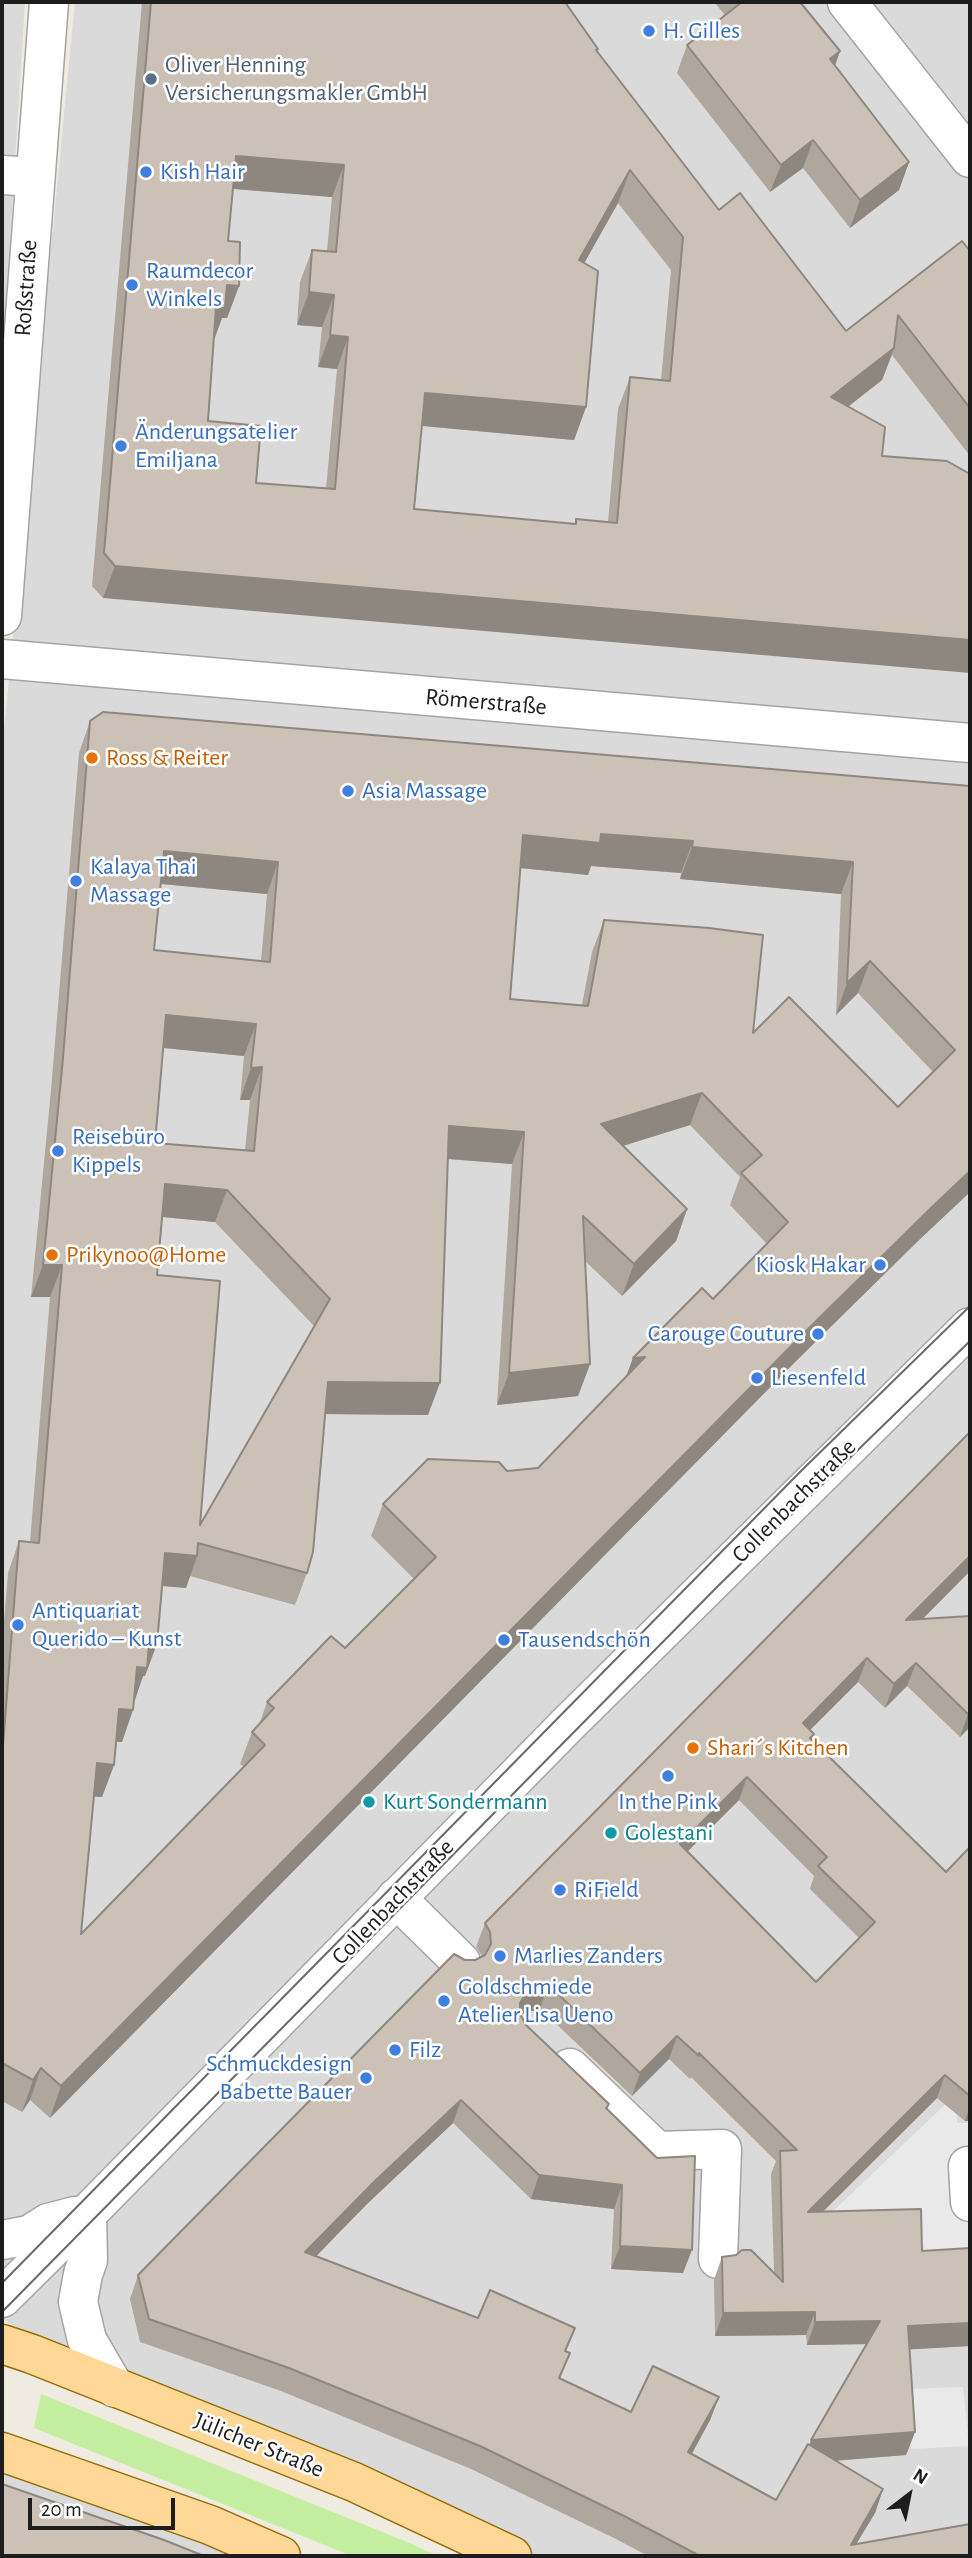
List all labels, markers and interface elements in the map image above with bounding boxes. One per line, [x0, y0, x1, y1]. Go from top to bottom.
place label: H. Gilles [663, 17, 740, 45]
marker: H. Gilles [641, 23, 657, 39]
place label: Oliver Henning Versicherungsmakler GmbH [165, 51, 428, 107]
marker: Oliver Henning Versicherungsmakler GmbH [143, 71, 159, 87]
place label: Kish Hair [160, 158, 245, 186]
marker: Kish Hair [138, 164, 154, 180]
street label: Roßstraße [8, 239, 44, 337]
place label: Raumdecor Winkels [146, 257, 253, 313]
marker: Raumdecor Winkels [124, 277, 140, 293]
place label: Änderungsatelier Emiljana [135, 418, 297, 474]
marker: Änderungsatelier Emiljana [113, 438, 129, 454]
street label: Römerstraße [424, 682, 548, 722]
place label: Ross & Reiter [106, 744, 228, 772]
marker: Ross & Reiter [84, 750, 100, 766]
place label: Asia Massage [362, 777, 487, 805]
marker: Asia Massage [340, 783, 356, 799]
place label: Kalaya Thai Massage [90, 853, 196, 909]
marker: Kalaya Thai Massage [68, 873, 84, 889]
place label: Reisebüro Kippels [72, 1123, 165, 1179]
marker: Reisebüro Kippels [50, 1143, 66, 1159]
place label: Prikynoo@Home [66, 1241, 226, 1269]
marker: Prikynoo@Home [44, 1247, 60, 1263]
place label: Kiosk Hakar [755, 1251, 866, 1279]
marker: Kiosk Hakar [872, 1257, 888, 1273]
place label: Carouge Couture [648, 1320, 804, 1348]
marker: Carouge Couture [810, 1326, 826, 1342]
place label: Liesenfeld [771, 1364, 866, 1392]
marker: Liesenfeld [749, 1370, 765, 1386]
street label: Collenbachstraße [726, 1433, 862, 1569]
place label: Antiquariat Querido – Kunst [32, 1597, 181, 1653]
marker: Antiquariat Querido – Kunst [10, 1617, 26, 1633]
place label: Tausendschön [518, 1626, 651, 1654]
marker: Tausendschön [496, 1632, 512, 1648]
place label: Shari´s Kitchen [707, 1734, 849, 1762]
marker: Shari´s Kitchen [685, 1740, 701, 1756]
marker: In the Pink [660, 1768, 676, 1784]
place label: Kurt Sondermann [383, 1788, 548, 1816]
place label: In the Pink [618, 1788, 718, 1816]
marker: Kurt Sondermann [361, 1794, 377, 1810]
place label: Golestani [625, 1819, 713, 1847]
marker: Golestani [603, 1825, 619, 1841]
street label: Collenbachstraße [326, 1833, 460, 1971]
place label: RiField [574, 1876, 639, 1904]
marker: RiField [552, 1882, 568, 1898]
place label: Marlies Zanders [514, 1942, 663, 1970]
marker: Marlies Zanders [492, 1948, 508, 1964]
place label: Goldschmiede Atelier Lisa Ueno [458, 1973, 614, 2029]
marker: Goldschmiede Atelier Lisa Ueno [436, 1993, 452, 2009]
place label: Filz [409, 2036, 441, 2064]
marker: Filz [387, 2042, 403, 2058]
place label: Schmuckdesign Babette Bauer [206, 2050, 352, 2106]
marker: Schmuckdesign Babette Bauer [358, 2070, 374, 2086]
street label: Jülicher Straße [190, 2406, 328, 2484]
north arrow [874, 2460, 944, 2530]
text: N [910, 2465, 931, 2488]
scale bar [32, 2484, 178, 2528]
text: 20 m [41, 2499, 82, 2520]

